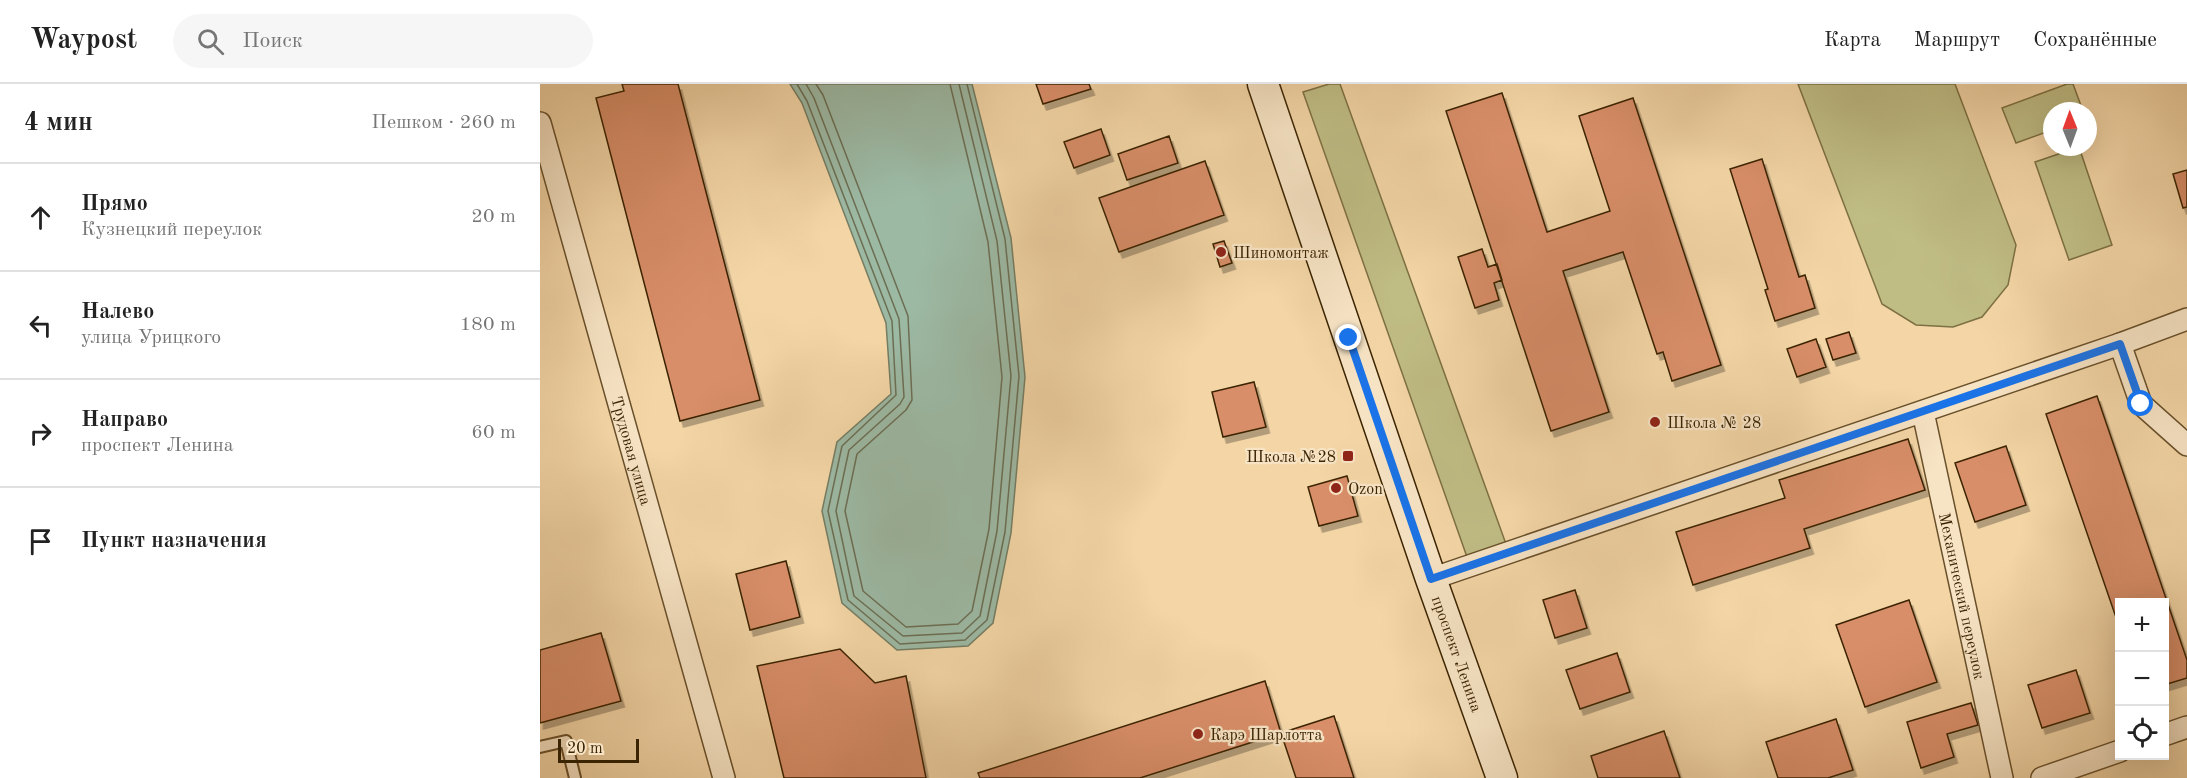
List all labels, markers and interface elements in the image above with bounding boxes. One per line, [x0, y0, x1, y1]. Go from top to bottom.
search box [173, 14, 593, 68]
icon: search [194, 25, 227, 58]
text: Waypost [30, 27, 137, 55]
text: Поиск [242, 30, 303, 52]
text: Карта [1824, 30, 1881, 51]
text: Маршрут [1914, 30, 2000, 51]
text: Сохранённые [2033, 30, 2157, 51]
north arrow [2043, 102, 2097, 156]
text: 4 мин [24, 110, 93, 136]
text: Пешком · 260 m [371, 113, 516, 133]
text: Прямо [81, 193, 148, 215]
icon: ahead [24, 201, 57, 234]
text: 20 m [471, 207, 516, 227]
text: Кузнецкий переулок [81, 220, 262, 240]
marker: Шиномонтаж [1214, 245, 1228, 259]
place label: Шиномонтаж [1233, 246, 1329, 262]
text: Налево [81, 301, 154, 323]
icon: left [24, 309, 57, 342]
text: 180 m [460, 315, 516, 335]
route end [1335, 324, 1361, 350]
text: улица Урицкого [81, 328, 221, 348]
route start [2127, 390, 2153, 416]
street label: Трудовая улица [607, 395, 653, 507]
text: Направо [81, 409, 168, 431]
marker: Школа № 28 [1648, 415, 1662, 429]
place label: Школа № 28 [1667, 416, 1761, 432]
icon: right [24, 417, 57, 450]
text: 60 m [471, 423, 516, 443]
text: проспект Ленина [81, 436, 234, 456]
marker: Школа №28 [1341, 449, 1355, 463]
place label: Школа №28 [1246, 450, 1336, 466]
marker: Ozon [1329, 481, 1343, 495]
place label: Ozon [1348, 482, 1383, 498]
street label: Механический переулок [1935, 511, 1986, 681]
icon: arrive [24, 525, 57, 558]
text: Пункт назначения [81, 530, 267, 552]
street label: проспект Ленина [1428, 594, 1484, 715]
map controls [2115, 598, 2169, 760]
button: + [2115, 598, 2169, 652]
button: − [2115, 652, 2169, 706]
button: locate [2115, 706, 2169, 760]
marker: Карэ Шарлотта [1191, 727, 1205, 741]
place label: Карэ Шарлотта [1210, 728, 1322, 744]
scale bar [558, 736, 639, 764]
text: 20 m [567, 741, 603, 757]

